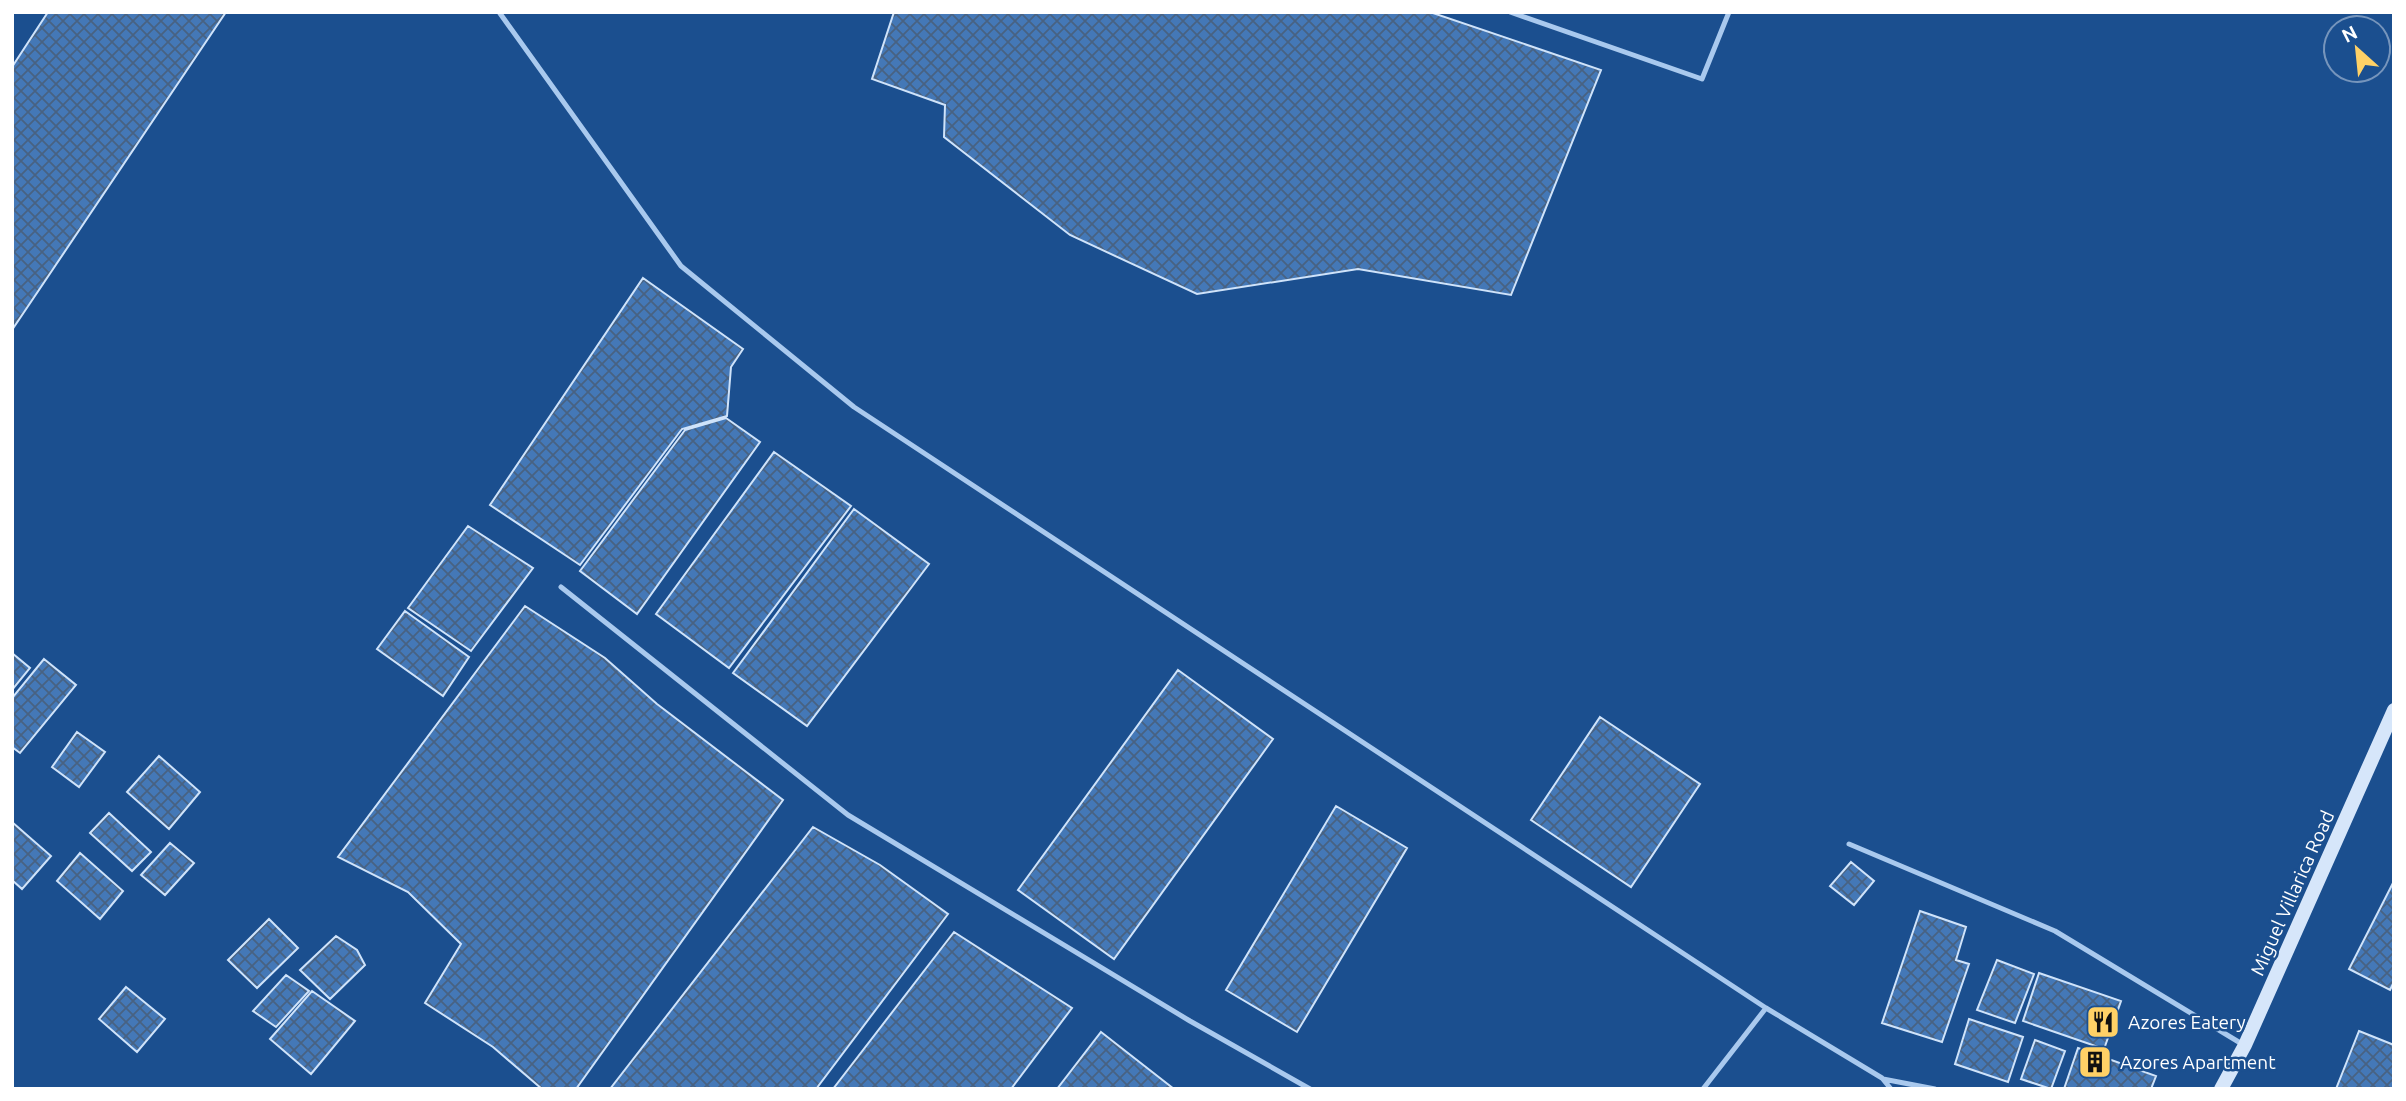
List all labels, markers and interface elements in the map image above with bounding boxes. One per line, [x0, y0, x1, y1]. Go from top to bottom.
north arrow [2322, 14, 2392, 84]
text: N [2338, 21, 2361, 47]
street label: Miguel Villarica Road [2246, 807, 2338, 979]
restaurant icon: Azores Eatery [2084, 1003, 2122, 1041]
place label: Azores Eatery [2128, 1011, 2246, 1033]
building icon: Azores Apartment [2076, 1043, 2114, 1081]
place label: Azores Apartment [2120, 1051, 2276, 1073]

